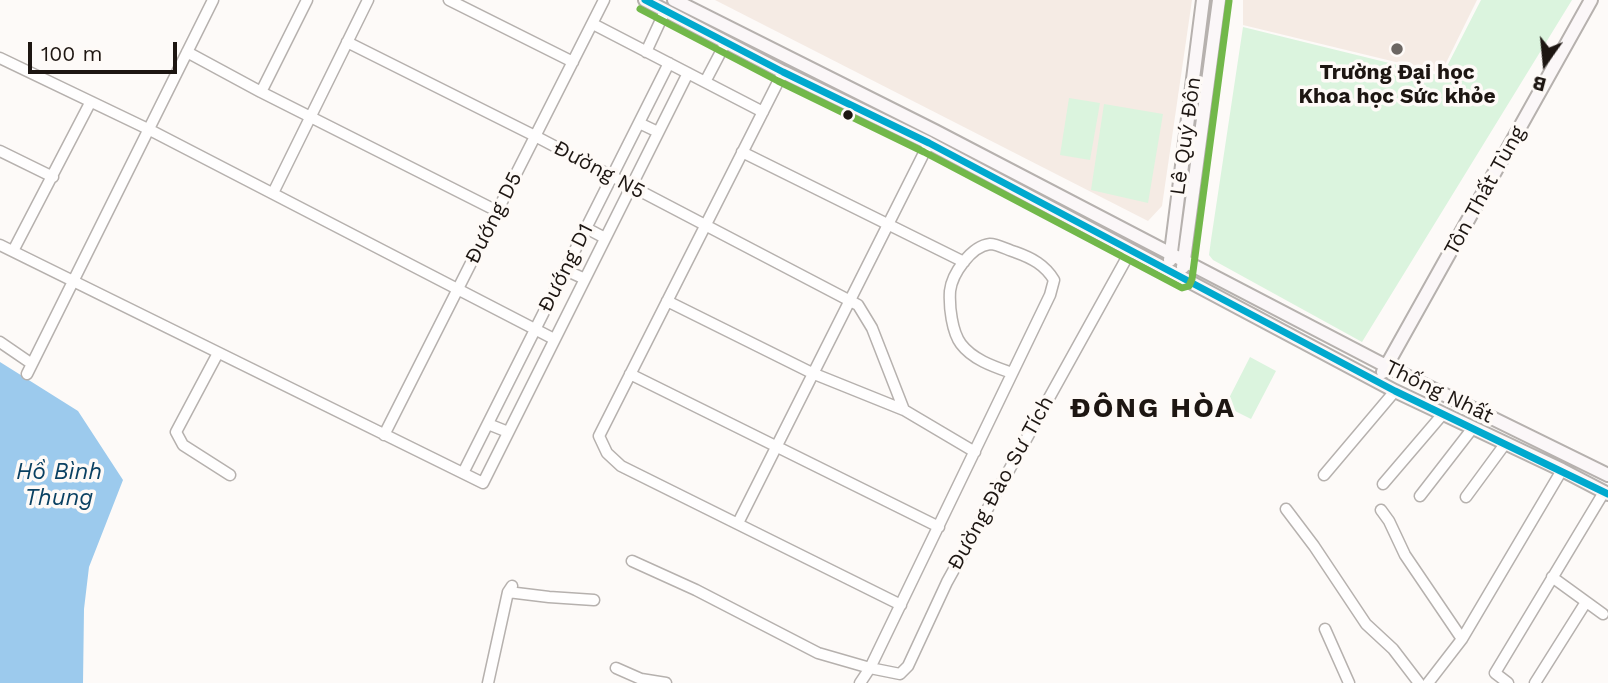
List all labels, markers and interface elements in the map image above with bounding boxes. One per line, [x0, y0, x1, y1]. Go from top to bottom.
scale bar [32, 28, 180, 72]
north arrow [1510, 28, 1580, 98]
text: 100 m [41, 41, 103, 66]
marker: Trường Đại học Khoa học Sức khỏe [1389, 41, 1405, 57]
place label: Trường Đại học Khoa học Sức khỏe [1298, 60, 1496, 110]
text: B [1530, 71, 1549, 97]
street label: Lê Quý Đôn [1165, 75, 1207, 197]
unlabelled marker [841, 108, 855, 122]
street label: Tôn Thất Tùng [1439, 122, 1531, 260]
street label: Đường N5 [549, 135, 649, 205]
street label: Đướng D5 [460, 168, 528, 268]
street label: Đướng D1 [533, 220, 599, 316]
street label: Thống Nhất [1381, 355, 1497, 429]
street label: Đường Đào Sư Tích [943, 391, 1059, 575]
district label: ĐÔNG HÒA [1071, 392, 1235, 426]
water label: Hồ Bình Thung [16, 458, 102, 512]

